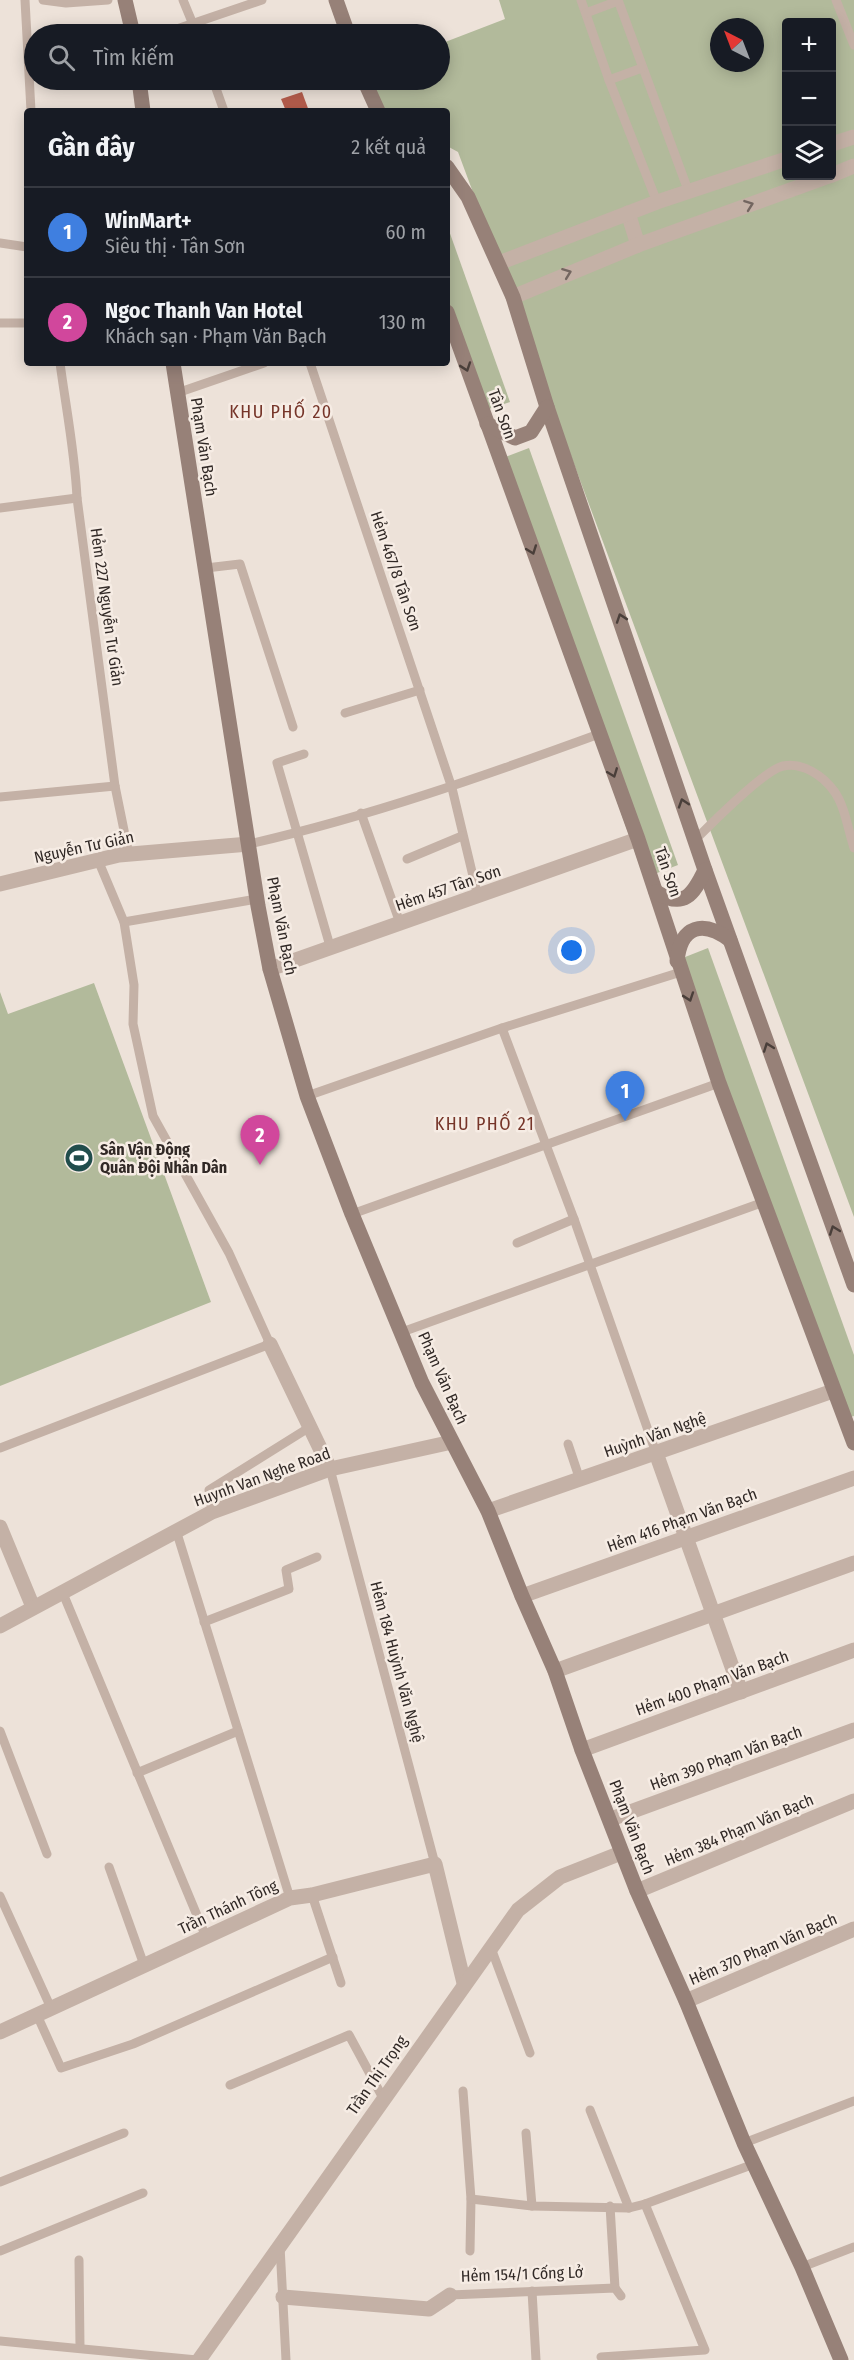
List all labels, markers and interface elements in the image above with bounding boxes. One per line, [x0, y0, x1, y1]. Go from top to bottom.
north arrow [710, 18, 764, 72]
map controls [782, 18, 836, 180]
button: + [782, 18, 836, 72]
search box [24, 24, 450, 90]
icon: search [45, 41, 78, 74]
text: Tìm kiếm [93, 44, 174, 71]
button: − [782, 72, 836, 126]
button: layers [782, 126, 836, 180]
text: Gần đây [48, 132, 135, 163]
text: 2 kết quả [351, 135, 426, 159]
one-way arrow [743, 199, 754, 212]
text: WinMart+ [105, 207, 192, 234]
text: 1 [63, 220, 72, 244]
text: 60 m [386, 220, 426, 244]
text: Siêu thị · Tân Sơn [105, 234, 245, 258]
one-way arrow [561, 268, 572, 281]
text: Ngoc Thanh Van Hotel [105, 297, 303, 324]
text: 2 [63, 310, 72, 334]
text: 130 m [379, 310, 426, 334]
text: Khách sạn · Phạm Văn Bạch [105, 324, 327, 348]
one-way arrow [459, 361, 472, 372]
street label: Tân Sơn [484, 386, 520, 442]
street label: Phạm Văn Bạch [187, 396, 221, 498]
district label: KHU PHỐ 20 [229, 398, 333, 423]
street label: Hẻm 467/8 Tân Sơn [367, 509, 425, 633]
street label: Hẻm 227 Nguyễn Tư Giản [87, 527, 127, 687]
one-way arrow [525, 545, 538, 555]
one-way arrow [615, 613, 628, 624]
one-way arrow [606, 767, 618, 778]
one-way arrow [678, 798, 690, 809]
street label: Nguyễn Tư Giản [32, 827, 136, 867]
street label: Tân Sơn [651, 844, 685, 900]
street label: Hẻm 457 Tân Sơn [393, 861, 503, 915]
street label: Phạm Văn Bạch [263, 875, 301, 977]
your location [557, 936, 586, 965]
one-way arrow [682, 992, 695, 1002]
one-way arrow [763, 1042, 776, 1052]
pin: 1 [606, 1072, 644, 1121]
district label: KHU PHỐ 21 [435, 1110, 535, 1135]
pin: 2 [240, 1116, 280, 1165]
place label: Sân Vận Động Quân Đội Nhân Dân [100, 1140, 227, 1177]
sports icon: Sân Vận Động Quân Đội Nhân Dân [63, 1142, 95, 1174]
one-way arrow [829, 1225, 842, 1236]
street label: Phạm Văn Bạch [414, 1329, 472, 1427]
street label: Huỳnh Văn Nghệ [601, 1409, 709, 1461]
street label: Huynh Van Nghe Road [191, 1443, 333, 1511]
street label: Hẻm 416 Phạm Văn Bạch [604, 1484, 760, 1556]
street label: Hẻm 184 Huỳnh Văn Nghệ [366, 1579, 428, 1745]
street label: Hẻm 400 Phạm Văn Bạch [633, 1646, 791, 1720]
street label: Hẻm 390 Phạm Văn Bạch [647, 1722, 805, 1794]
street label: Phạm Văn Bạch [605, 1777, 659, 1877]
street label: Hẻm 384 Phạm Văn Bạch [662, 1790, 816, 1870]
street label: Trần Thánh Tông [175, 1875, 281, 1938]
street label: Hẻm 370 Phạm Văn Bạch [686, 1909, 840, 1989]
street label: Trần Thị Trọng [342, 2031, 411, 2118]
street label: Hẻm 154/1 Cống Lở [460, 2261, 584, 2286]

